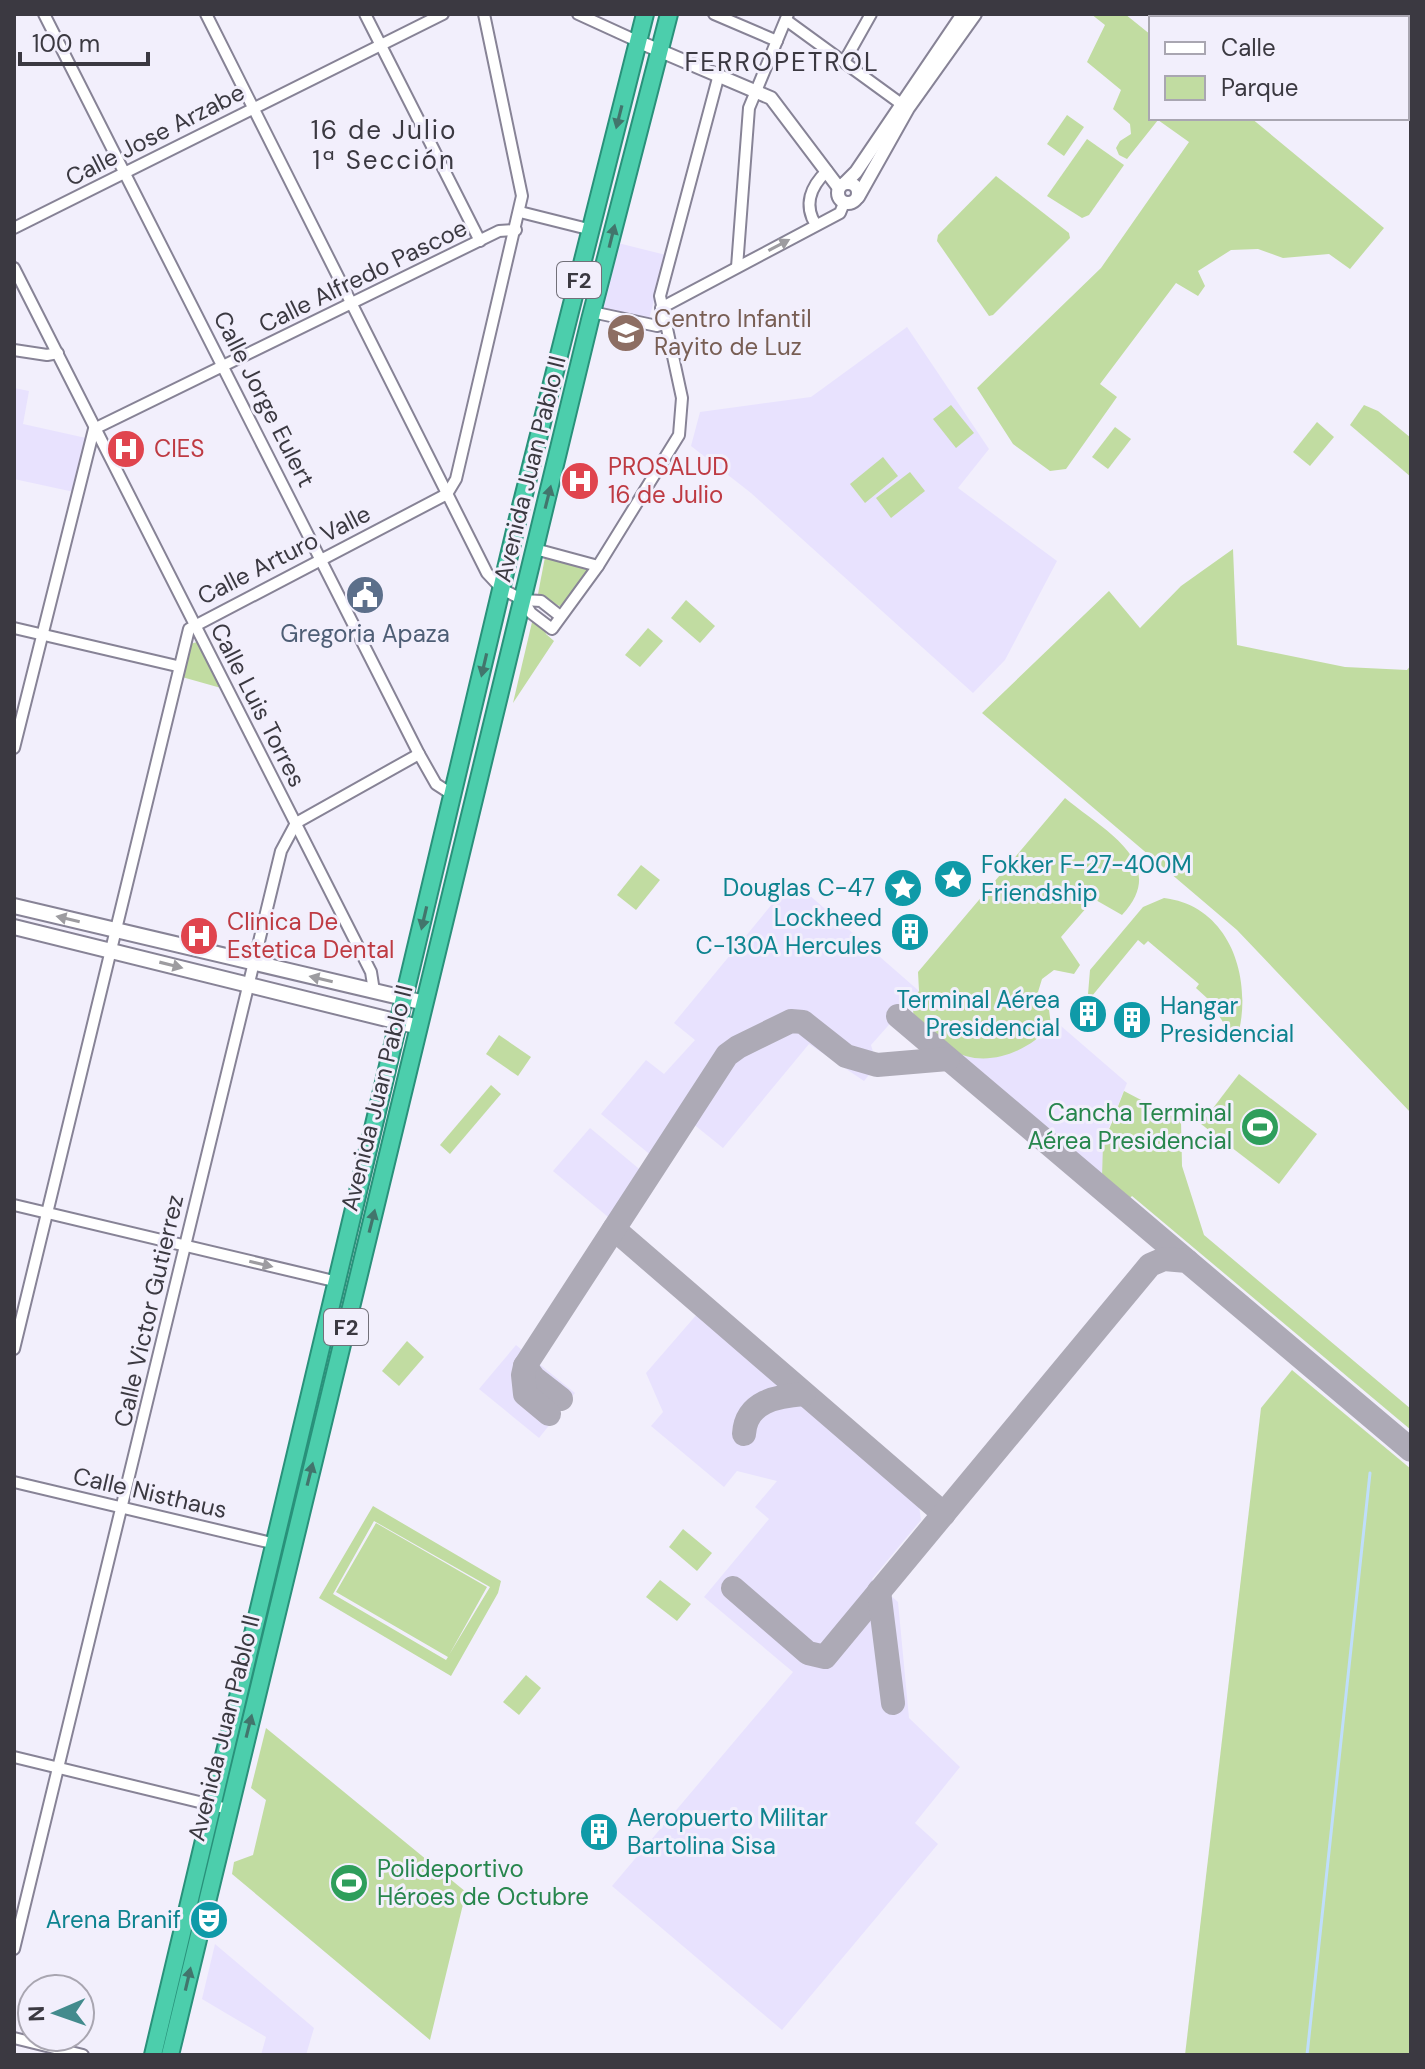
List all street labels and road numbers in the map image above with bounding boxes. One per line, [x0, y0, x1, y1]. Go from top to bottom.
street label: Calle Jose Arzabe [60, 76, 249, 193]
street label: Calle Alfredo Pascoe [253, 212, 472, 340]
road number: F2 [557, 262, 601, 298]
street label: Calle Jorge Eulert [207, 306, 322, 492]
street label: Avenida Juan Pablo II [486, 353, 573, 585]
street label: Calle Arturo Valle [192, 498, 376, 612]
street label: Calle Luis Torres [204, 617, 313, 792]
street label: Avenida Juan Pablo II [333, 982, 420, 1214]
street label: Calle Victor Gutierrez [107, 1192, 190, 1430]
road number: F2 [324, 1309, 368, 1345]
street label: Calle Nisthaus [70, 1460, 230, 1525]
street label: Avenida Juan Pablo II [180, 1612, 267, 1844]

